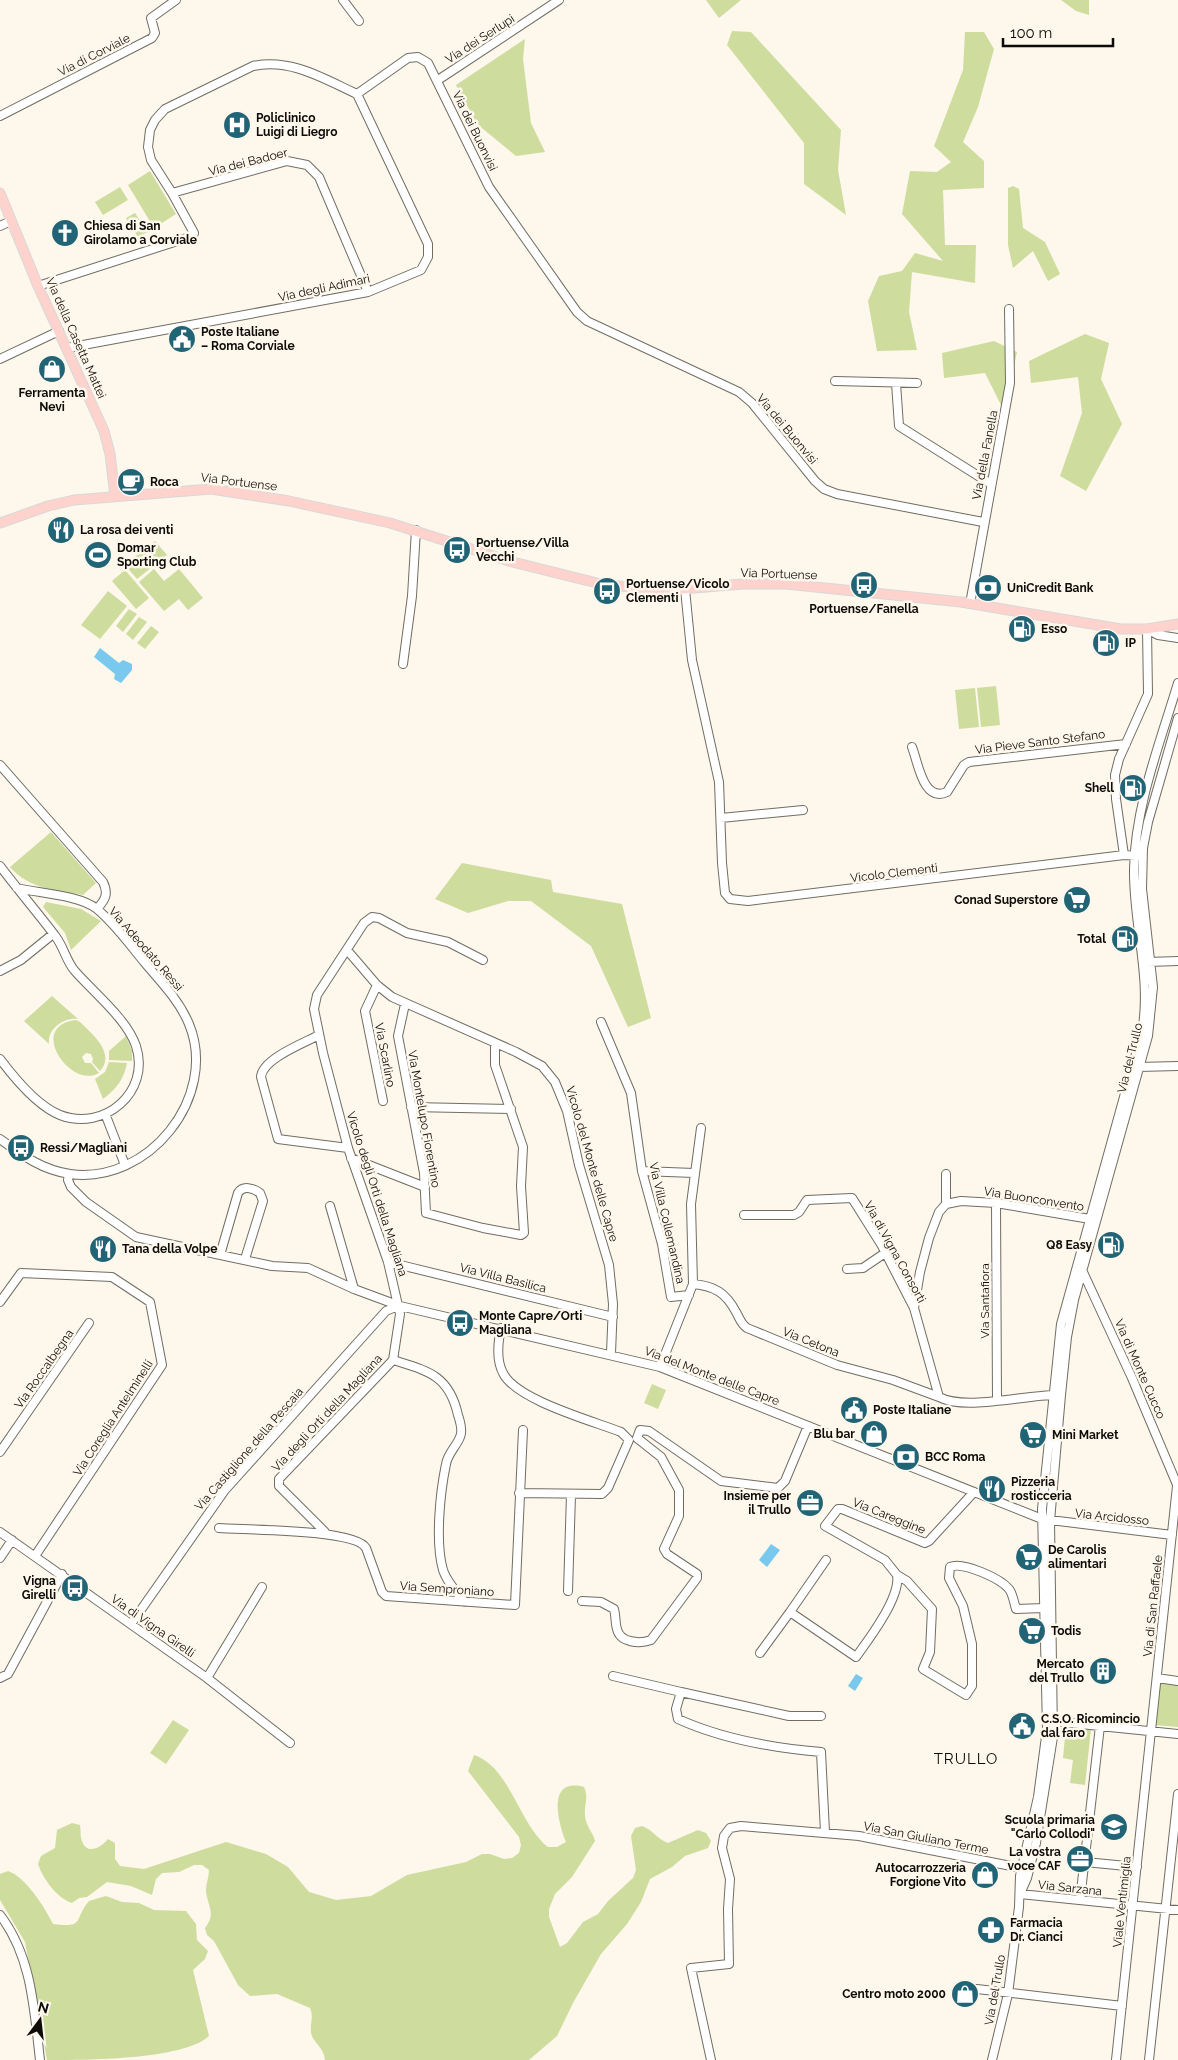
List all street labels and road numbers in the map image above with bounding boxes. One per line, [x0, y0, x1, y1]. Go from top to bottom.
street label: Via dei Serlupi [443, 11, 517, 67]
street label: Via di Corviale [56, 31, 132, 79]
street label: Via dei Buonvisi [450, 89, 500, 173]
street label: Via dei Badoer [207, 145, 290, 179]
street label: Via degli Adimari [277, 271, 371, 305]
street label: Via della Casetta Mattei [43, 275, 109, 401]
street label: Via dei Buonvisi [754, 391, 820, 467]
street label: Via della Fanella [969, 409, 1001, 501]
street label: Via Portuense [200, 470, 278, 494]
street label: Via Portuense [740, 566, 818, 582]
street label: Via Pieve Santo Stefano [974, 727, 1106, 757]
street label: Vicolo Clementi [849, 861, 939, 885]
street label: Via Adeodato Ressi [106, 904, 186, 994]
street label: Via Scarlino [372, 1022, 398, 1088]
street label: Via del Trullo [1115, 1022, 1145, 1094]
street label: Via Montelupo Fiorentino [405, 1049, 443, 1189]
street label: Vicolo del Monte delle Capre [563, 1085, 621, 1243]
street label: Vicolo degli Orti della Magliana [344, 1110, 410, 1278]
street label: Via Villa Collemandina [646, 1161, 688, 1285]
street label: Via Buonconvento [983, 1184, 1085, 1214]
street label: Via di Vigna Consorti [861, 1199, 929, 1305]
street label: Via Villa Basilica [458, 1260, 548, 1296]
street label: Via Santafiora [978, 1263, 992, 1339]
street label: Via di Monte Cucco [1112, 1317, 1168, 1421]
street label: Via Cetona [780, 1324, 842, 1360]
street label: Via Roccalbegna [11, 1327, 77, 1411]
street label: Via del Monte delle Capre [642, 1344, 782, 1408]
street label: Via degli Orti della Magliana [269, 1352, 385, 1474]
street label: Via Coreglia Antelminelli [70, 1357, 156, 1479]
street label: Via Castiglione della Pescaia [192, 1385, 306, 1513]
street label: Via Careggine [850, 1495, 928, 1537]
street label: Via Arcidosso [1074, 1506, 1150, 1528]
street label: Via di San Raffaele [1141, 1554, 1165, 1658]
street label: Via Semproniano [399, 1579, 495, 1599]
street label: Via di Vigna Girelli [108, 1592, 198, 1660]
street label: Via San Giuliano Terme [862, 1819, 990, 1857]
street label: Viale Ventimiglia [1110, 1856, 1134, 1948]
street label: Via Sarzana [1037, 1878, 1103, 1898]
street label: Via del Trullo [982, 1953, 1008, 2027]

